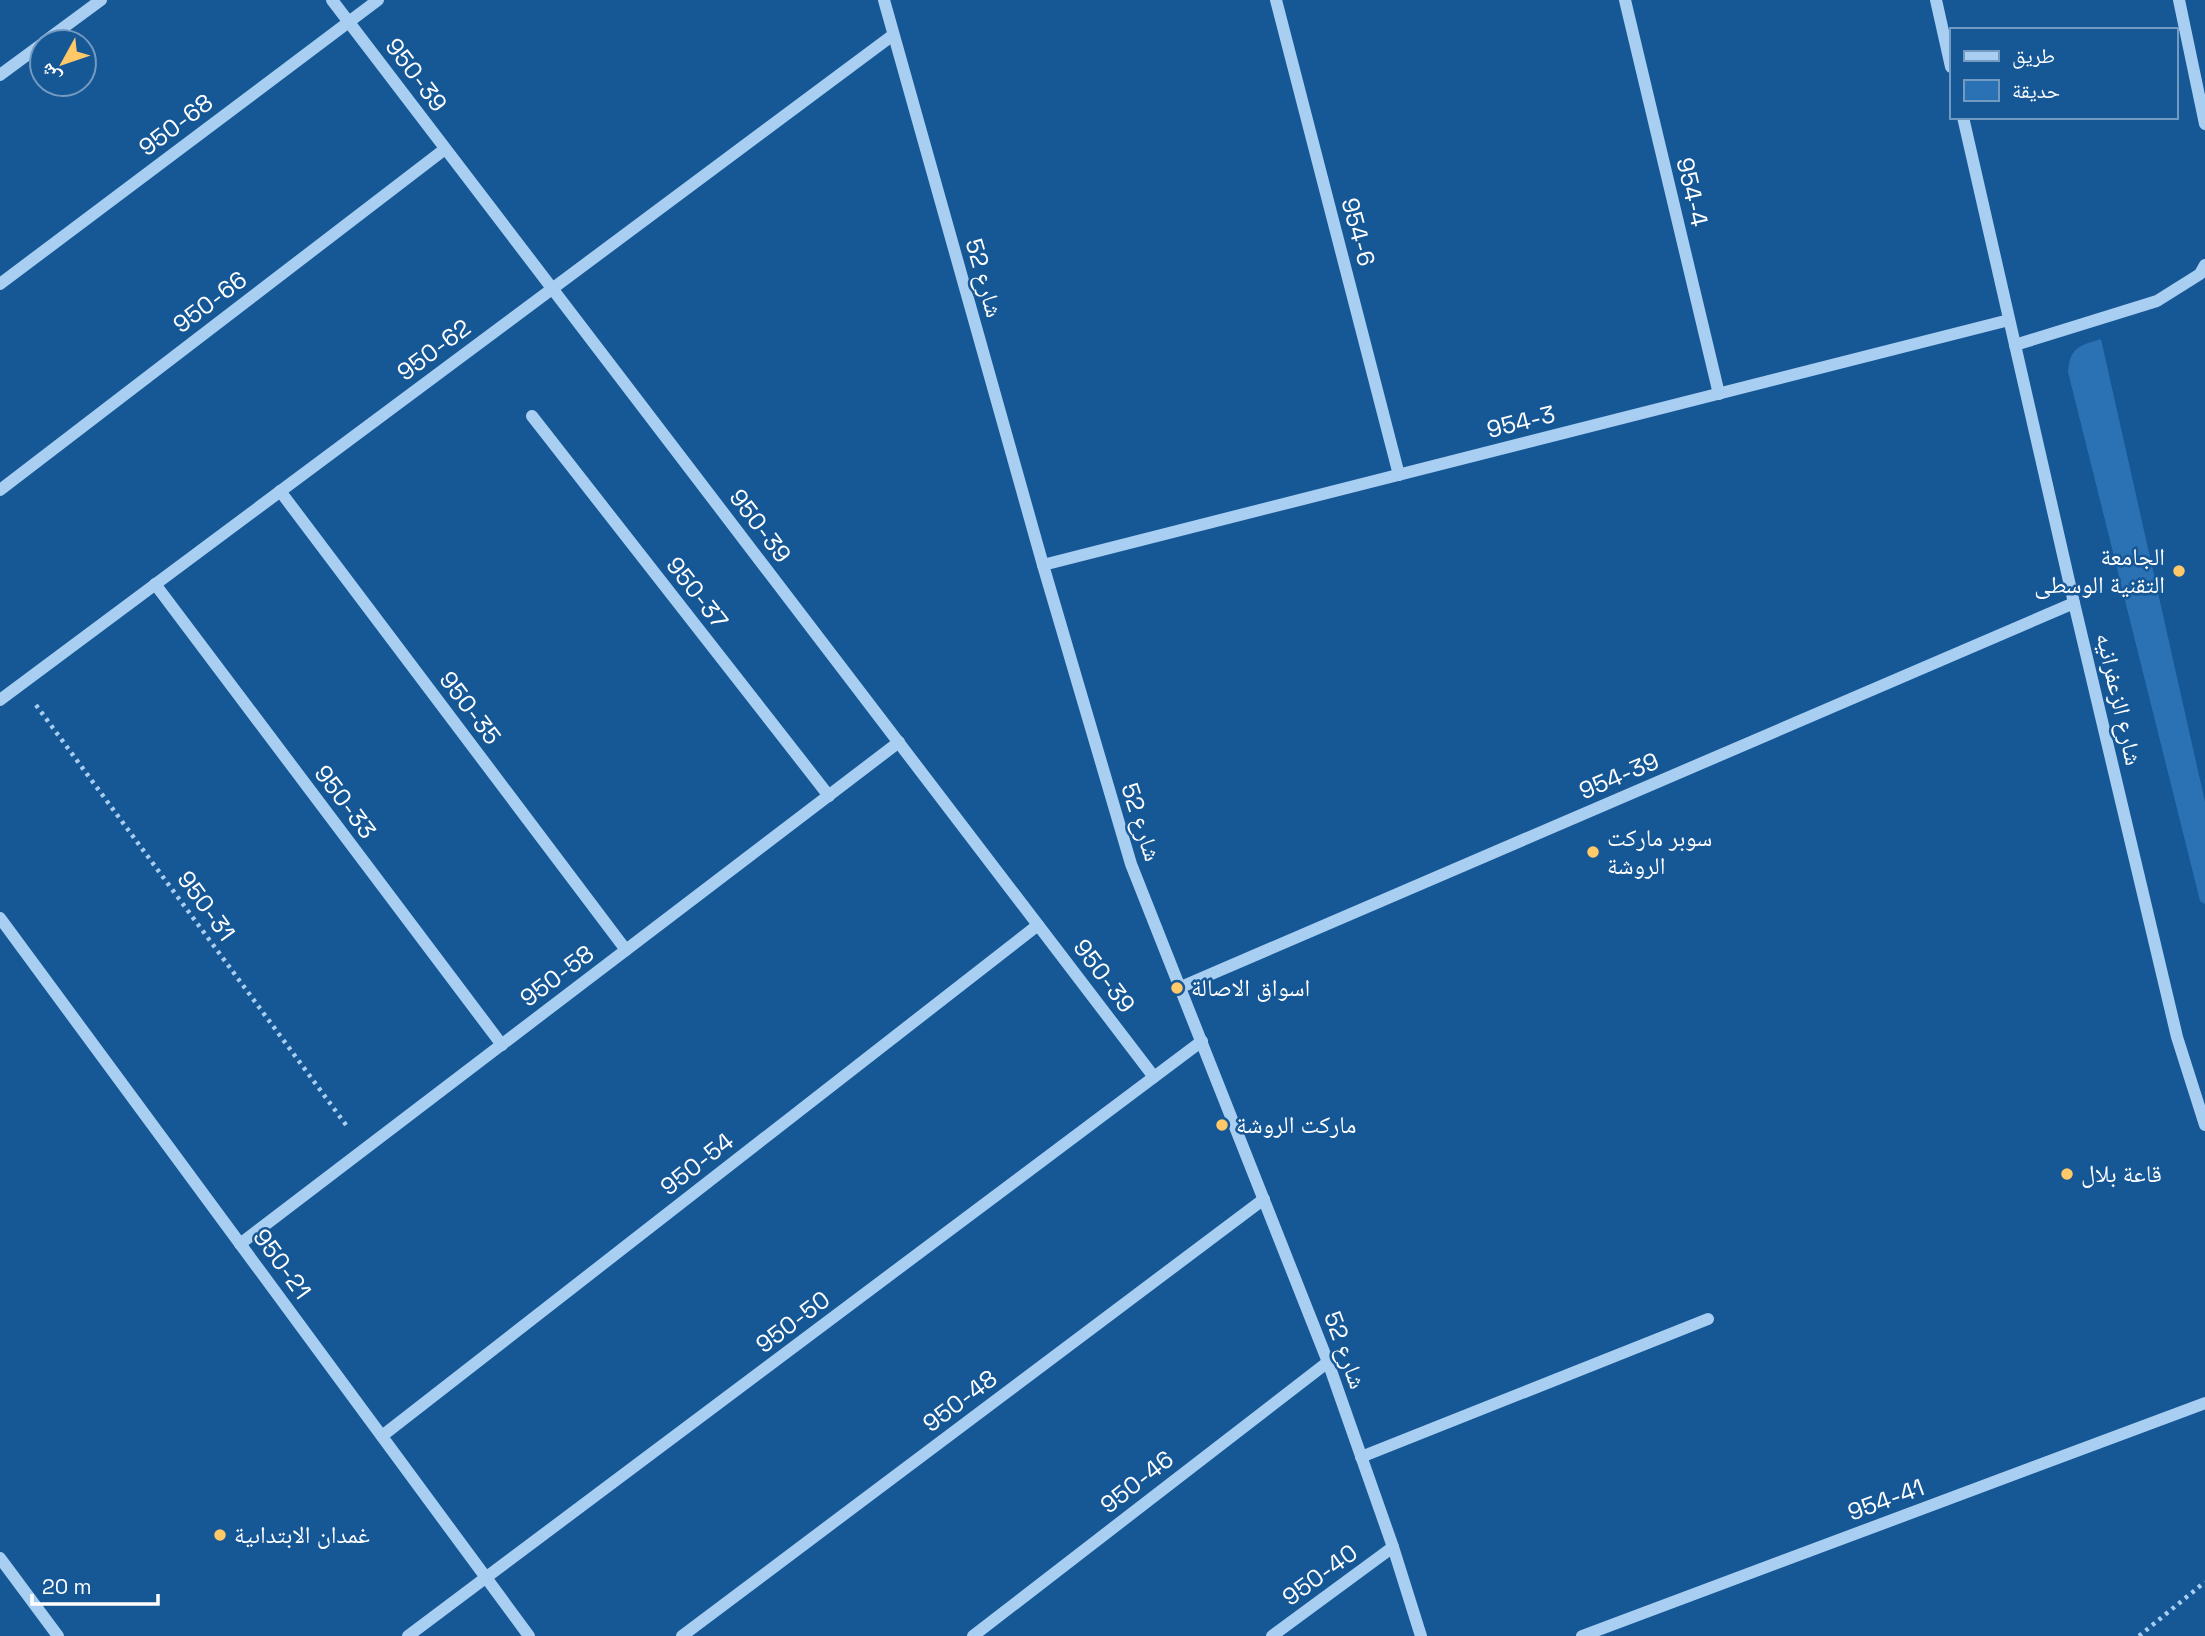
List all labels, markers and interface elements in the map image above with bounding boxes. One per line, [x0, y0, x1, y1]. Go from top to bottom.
north arrow [28, 28, 98, 98]
legend [1950, 28, 2177, 119]
street label: 950-39 [379, 32, 454, 118]
text: طريق [2012, 42, 2055, 69]
text: ش [34, 58, 66, 89]
text: حديقة [2012, 77, 2060, 104]
street label: 950-68 [132, 87, 219, 163]
street label: 954-4 [1670, 154, 1715, 229]
street label: 954-6 [1334, 194, 1382, 270]
street label: شارع 52 [958, 235, 1010, 321]
street label: 950-66 [167, 264, 253, 339]
street label: 950-62 [391, 312, 477, 387]
street label: 954-3 [1483, 398, 1558, 445]
street label: 950-39 [723, 483, 798, 569]
place label: الجامعة التقنية الوسطى [2034, 541, 2165, 600]
street label: 950-37 [660, 550, 735, 635]
marker: الجامعة التقنية الوسطى [2171, 563, 2187, 579]
street label: شارع الزعفرانيه [2089, 630, 2150, 768]
street label: 950-35 [433, 665, 508, 751]
street label: 954-39 [1574, 745, 1664, 806]
street label: 950-33 [308, 759, 383, 845]
street label: شارع 52 [1114, 779, 1169, 865]
place label: سوبر ماركت الروشة [1607, 822, 1712, 881]
marker: سوبر ماركت الروشة [1585, 844, 1601, 860]
street label: 950-31 [170, 864, 242, 947]
street label: 950-39 [1067, 933, 1142, 1019]
street label: 950-58 [514, 938, 600, 1013]
place label: اسواق الاصالة [1191, 972, 1310, 1003]
marker: اسواق الاصالة [1169, 980, 1185, 996]
place label: ماركت الروشة [1236, 1109, 1356, 1140]
marker: ماركت الروشة [1214, 1117, 1230, 1133]
street label: 950-54 [654, 1125, 740, 1202]
place label: قاعة بلال [2081, 1158, 2162, 1189]
marker: قاعة بلال [2059, 1166, 2075, 1182]
street label: 950-21 [246, 1222, 318, 1305]
street label: 950-50 [749, 1284, 836, 1360]
street label: شارع 52 [1317, 1307, 1374, 1393]
street label: 950-48 [916, 1363, 1003, 1439]
street label: 950-46 [1094, 1443, 1180, 1520]
street label: 954-41 [1843, 1471, 1928, 1528]
place label: غمدان الابتداىية [234, 1519, 370, 1550]
marker: غمدان الابتداىية [212, 1527, 228, 1543]
street label: 950-40 [1276, 1537, 1364, 1612]
scale bar [32, 1562, 158, 1606]
text: 20 m [42, 1573, 92, 1600]

